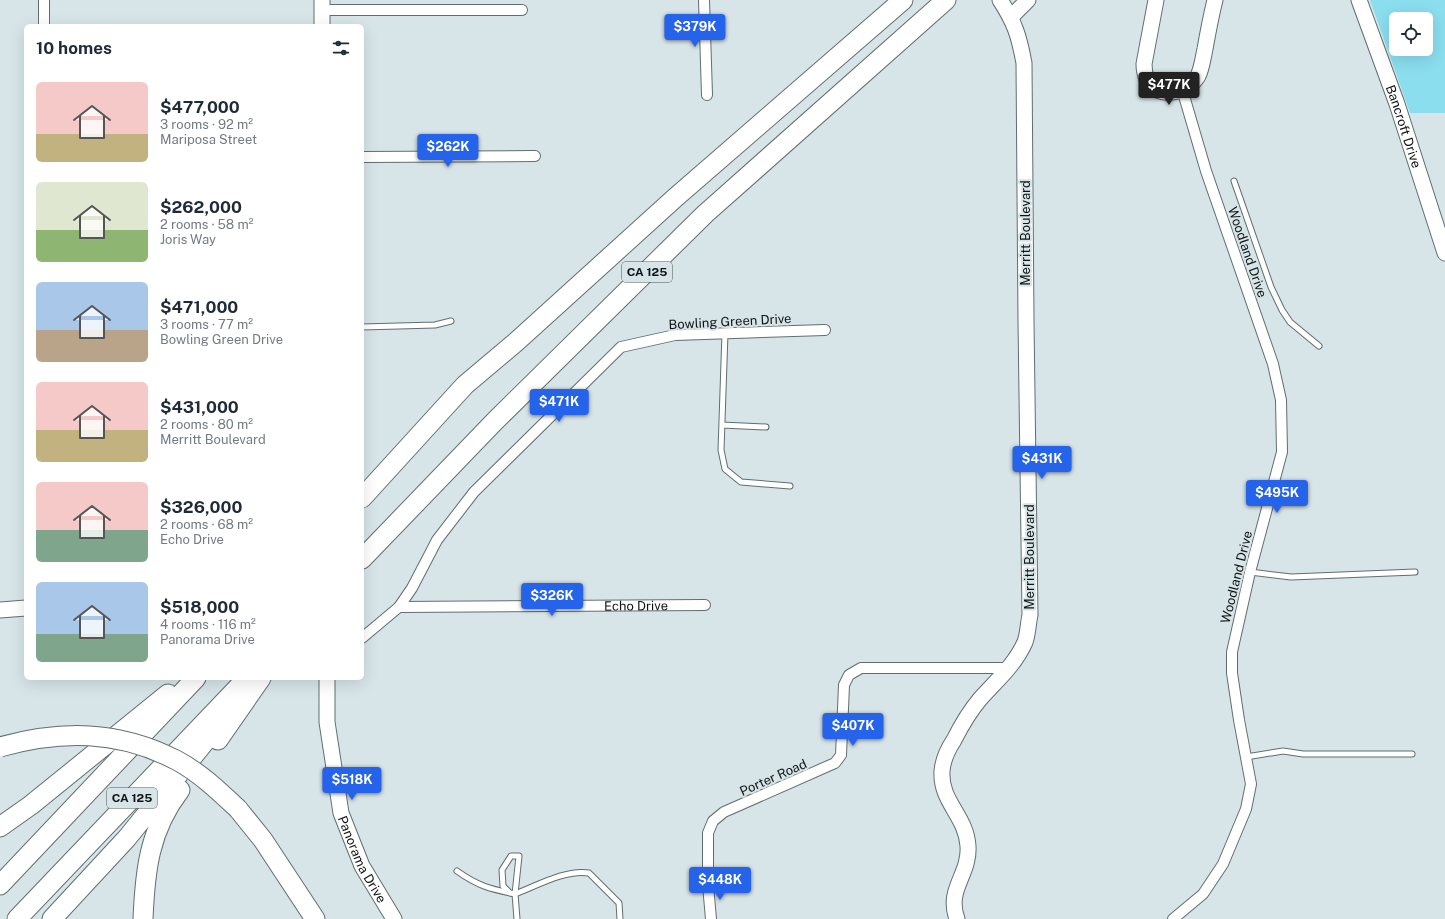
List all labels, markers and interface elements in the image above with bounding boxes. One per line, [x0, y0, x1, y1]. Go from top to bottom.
map controls [1389, 12, 1433, 56]
button: locate [1389, 12, 1433, 56]
pin: $379K [667, 14, 723, 48]
text: $379K [673, 19, 717, 34]
icon: filters [330, 37, 352, 59]
text: 10 homes [36, 38, 112, 58]
pin: $477K [1141, 72, 1197, 106]
text: $477K [1147, 77, 1191, 92]
street label: Bancroft Drive [1383, 83, 1424, 170]
text: $477,000 [160, 97, 240, 117]
icon: home [68, 98, 116, 146]
text: 3 rooms · 92 m² [160, 117, 253, 132]
text: Mariposa Street [160, 132, 257, 147]
pin: $262K [420, 134, 476, 168]
text: $262K [426, 139, 470, 154]
street label: Merritt Boulevard [1018, 180, 1033, 286]
text: $262,000 [160, 197, 242, 217]
icon: home [68, 198, 116, 246]
street label: Woodland Drive [1225, 205, 1270, 299]
text: 2 rooms · 58 m² [160, 217, 253, 232]
text: Joris Way [160, 232, 216, 247]
road number: CA 125 [622, 262, 672, 282]
text: $471,000 [160, 297, 238, 317]
icon: home [68, 298, 116, 346]
street label: Bowling Green Drive [668, 311, 792, 332]
text: 3 rooms · 77 m² [160, 317, 253, 332]
text: Bowling Green Drive [160, 332, 283, 347]
pin: $471K [531, 389, 587, 423]
text: $471K [539, 394, 579, 409]
text: $431,000 [160, 397, 239, 417]
icon: home [68, 398, 116, 446]
text: 2 rooms · 80 m² [160, 417, 253, 432]
text: Merritt Boulevard [160, 432, 266, 447]
pin: $431K [1014, 446, 1070, 480]
text: $431K [1022, 451, 1062, 466]
pin: $495K [1249, 480, 1305, 514]
text: $495K [1255, 485, 1299, 500]
text: $326,000 [160, 497, 242, 517]
icon: home [68, 498, 116, 546]
street label: Merritt Boulevard [1022, 504, 1037, 610]
text: 2 rooms · 68 m² [160, 517, 253, 532]
street label: Woodland Drive [1218, 529, 1255, 625]
text: Echo Drive [160, 532, 224, 547]
pin: $326K [524, 583, 580, 617]
text: $326K [530, 588, 574, 603]
text: $518,000 [160, 597, 239, 617]
icon: home [68, 598, 116, 646]
street label: Echo Drive [604, 598, 668, 614]
text: 4 rooms · 116 m² [160, 617, 256, 632]
text: Panorama Drive [160, 632, 255, 647]
pin: $407K [825, 713, 881, 747]
text: $407K [832, 718, 875, 733]
street label: Porter Road [737, 756, 809, 799]
pin: $518K [324, 767, 380, 801]
text: $518K [331, 772, 373, 787]
road number: CA 125 [107, 788, 157, 808]
street label: Panorama Drive [335, 814, 389, 906]
pin: $448K [692, 867, 748, 901]
text: $448K [698, 872, 742, 887]

